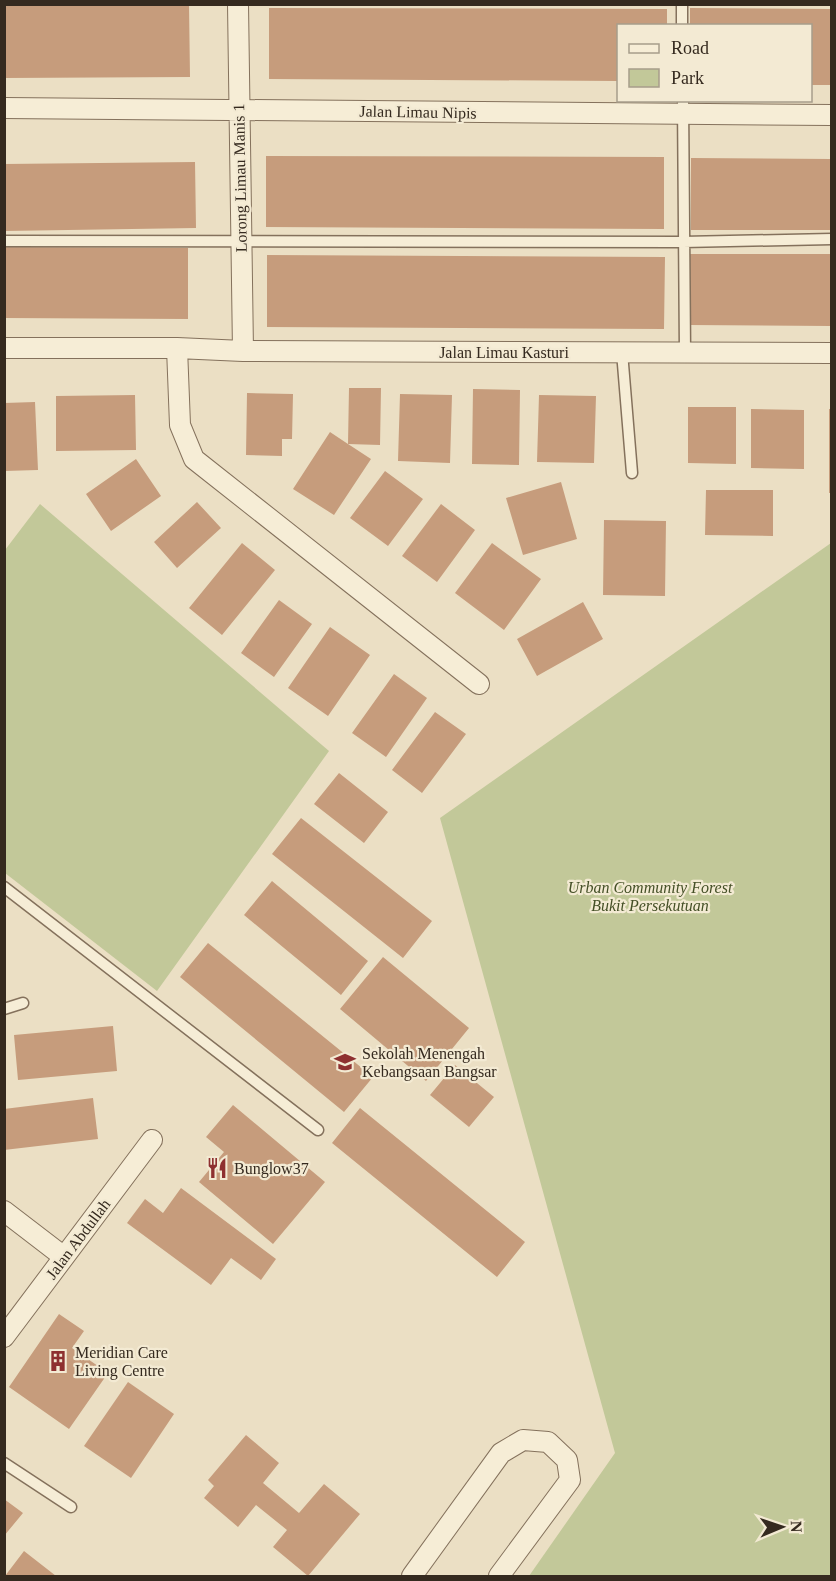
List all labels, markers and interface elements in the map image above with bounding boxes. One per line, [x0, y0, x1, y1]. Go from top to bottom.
legend [617, 24, 812, 102]
text: Road [671, 38, 709, 58]
text: Park [671, 68, 704, 88]
street label: Jalan Limau Nipis [359, 102, 477, 123]
street label: Lorong Limau Manis 1 [230, 103, 251, 253]
street label: Jalan Limau Kasturi [439, 344, 569, 361]
park label: Urban Community Forest Bukit Persekutuan [568, 879, 733, 914]
place label: Sekolah Menengah Kebangsaan Bangsar [362, 1045, 497, 1081]
school or university icon: Sekolah Menengah Kebangsaan Bangsar [333, 1050, 357, 1074]
restaurant icon: Bunglow37 [205, 1156, 229, 1180]
place label: Bunglow37 [234, 1160, 309, 1178]
street label: Jalan Abdullah [42, 1196, 114, 1282]
place label: Meridian Care Living Centre [75, 1344, 168, 1380]
building icon: Meridian Care Living Centre [46, 1349, 70, 1373]
north arrow [752, 1497, 812, 1557]
text: N [788, 1520, 805, 1533]

